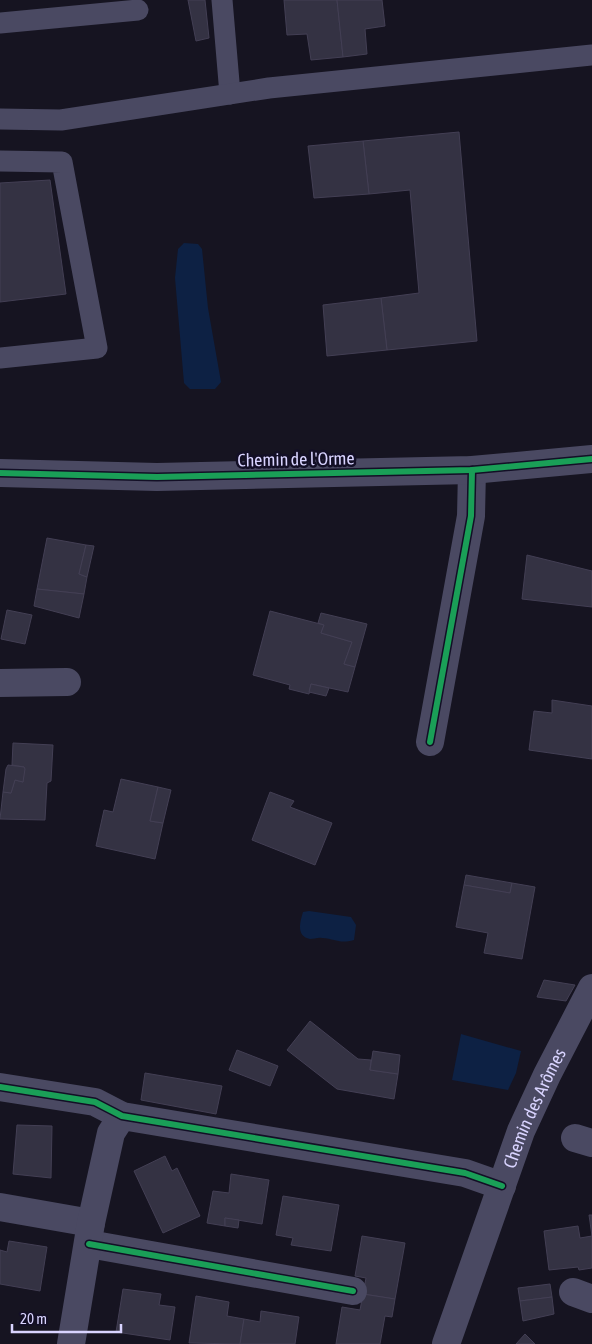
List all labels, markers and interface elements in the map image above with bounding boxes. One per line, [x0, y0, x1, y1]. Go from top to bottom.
street label: Chemin de l'Orme [237, 447, 355, 471]
street label: Chemin des Arômes [498, 1044, 570, 1171]
scale bar [12, 1302, 121, 1334]
text: 20 m [20, 1310, 47, 1327]

